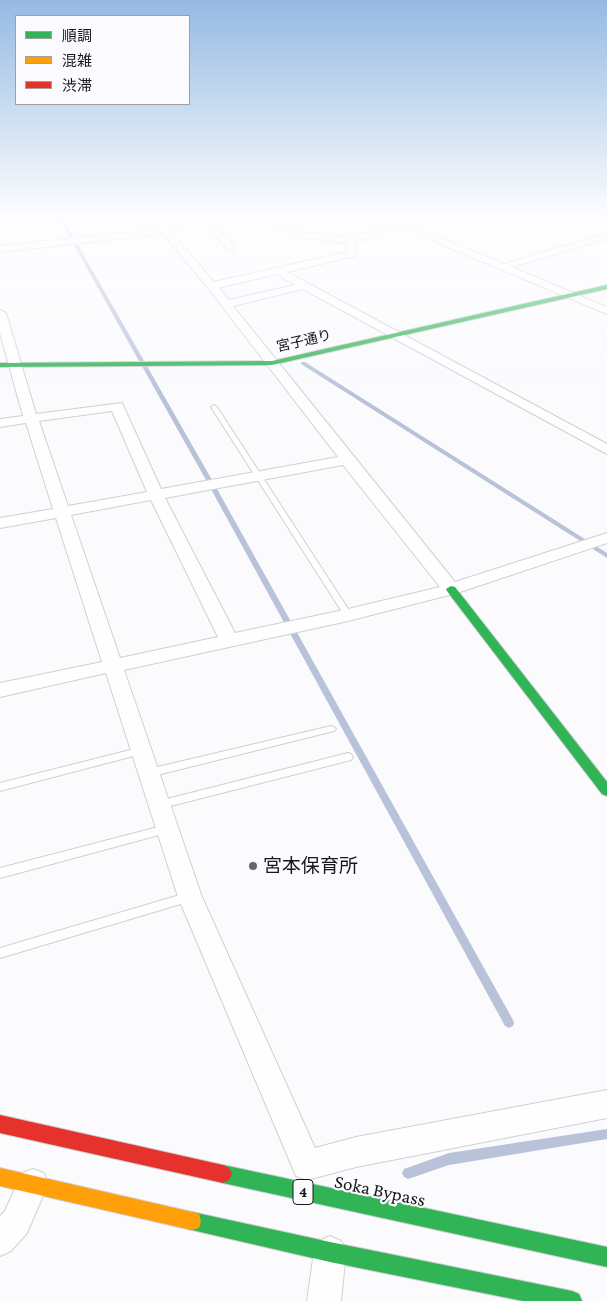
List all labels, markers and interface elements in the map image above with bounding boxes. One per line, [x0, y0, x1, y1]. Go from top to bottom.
legend [15, 15, 190, 105]
text: 順調 [62, 28, 92, 44]
text: 混雑 [62, 53, 92, 69]
text: 渋滞 [62, 78, 92, 94]
street label: 宮子通り [275, 327, 333, 355]
place label: 宮本保育所 [263, 855, 358, 877]
marker: 宮本保育所 [247, 860, 259, 872]
street label: Soka Bypass [332, 1170, 428, 1212]
road number: 4 [293, 1180, 313, 1204]

